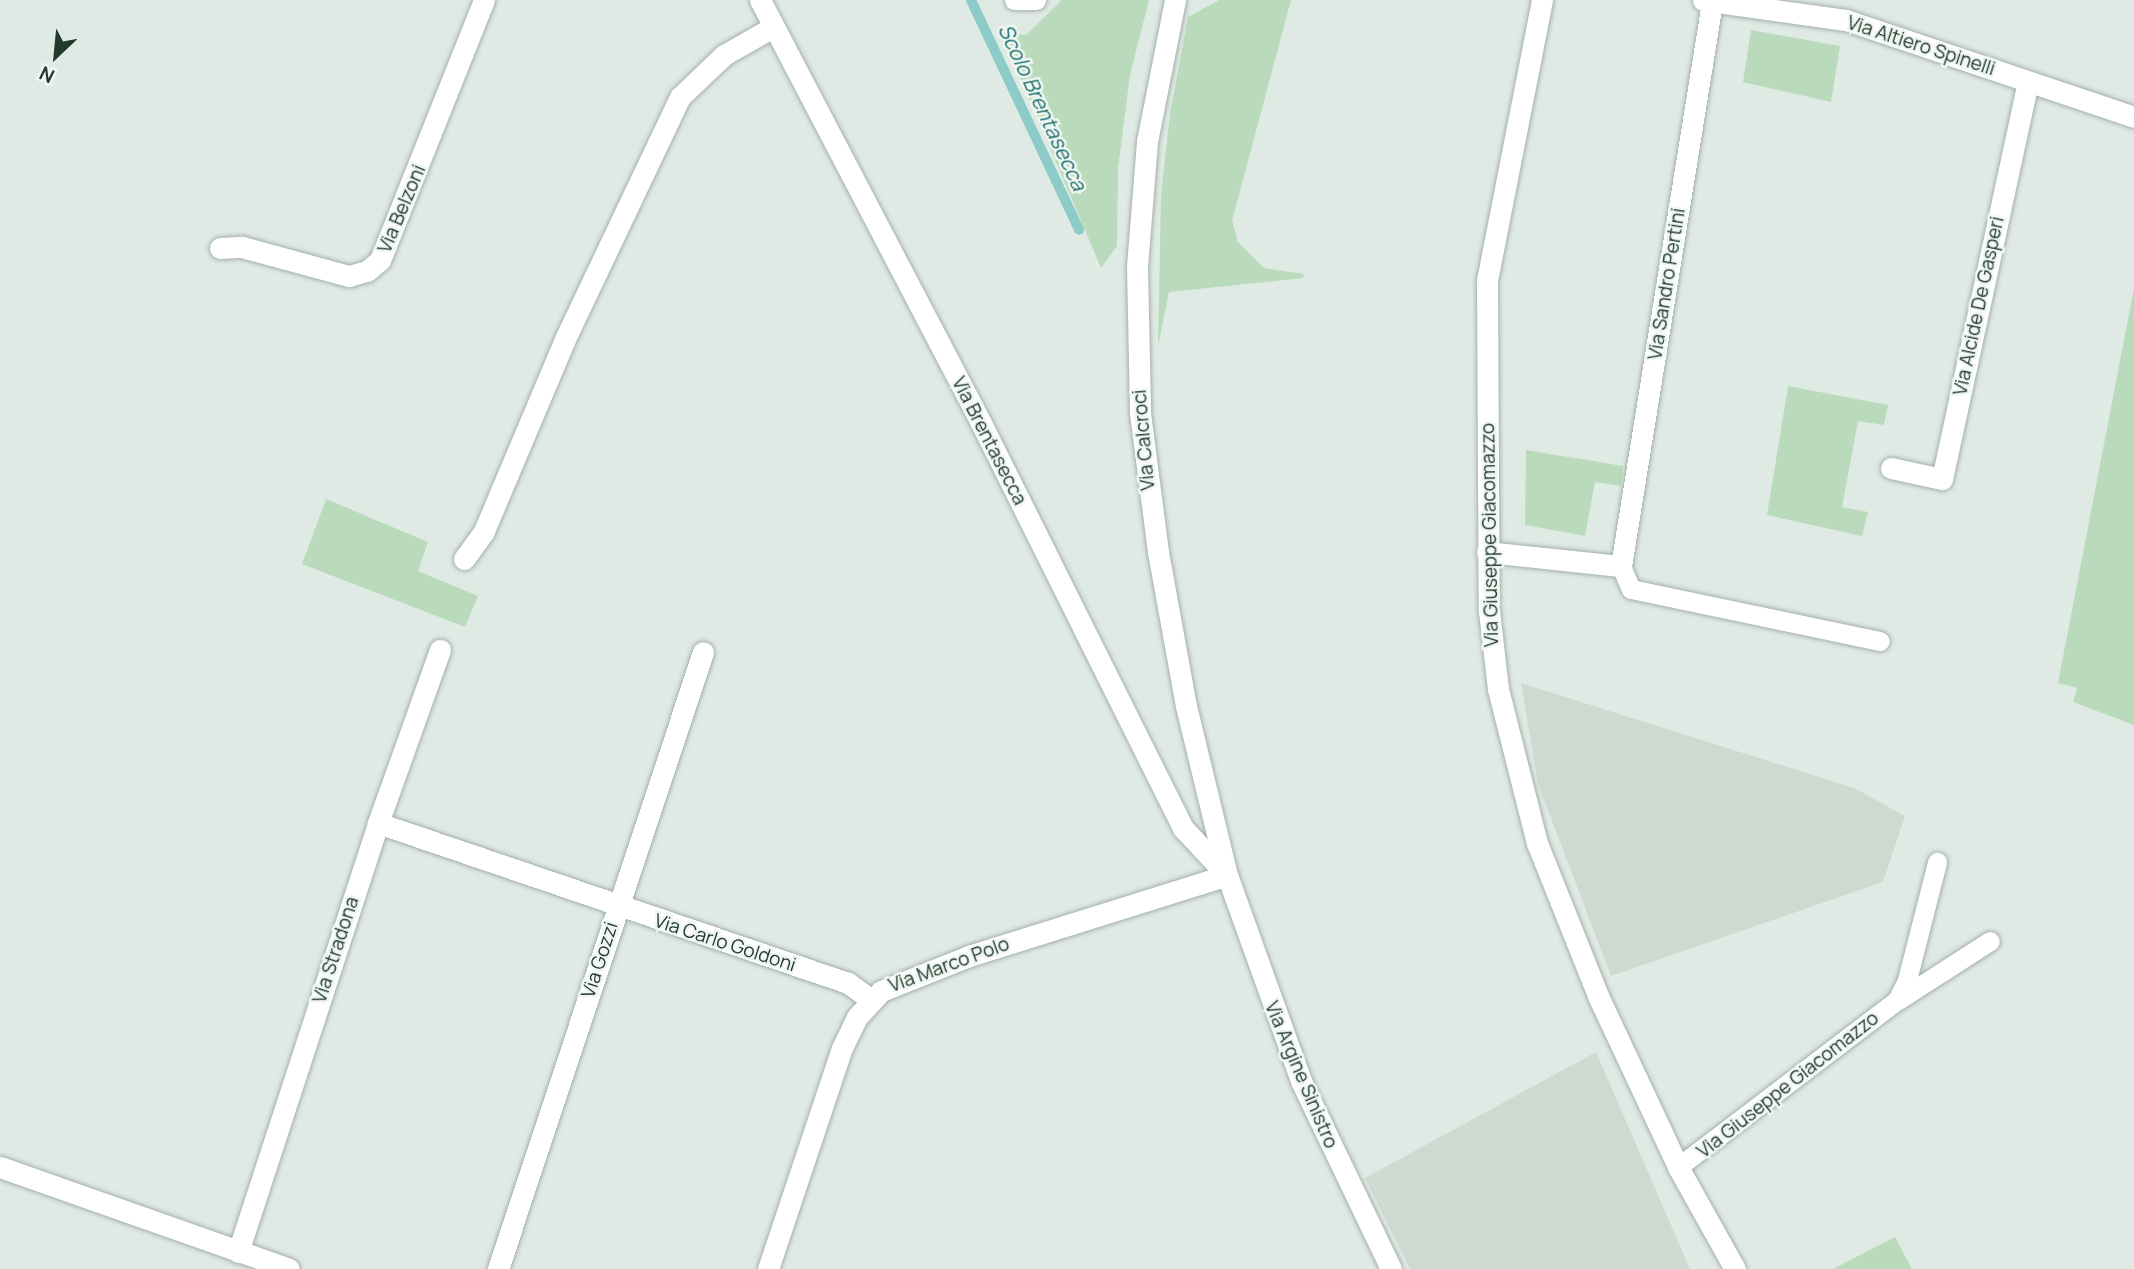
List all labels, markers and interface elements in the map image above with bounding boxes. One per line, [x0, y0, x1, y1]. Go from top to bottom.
street label: Via Altiero Spinelli [1844, 11, 1998, 81]
water label: Scolo Brentasecca [993, 20, 1093, 194]
north arrow [21, 21, 91, 91]
text: N [35, 60, 59, 90]
street label: Via Belzoni [373, 162, 431, 256]
street label: Via Sandro Pertini [1644, 206, 1690, 362]
street label: Via Alcide De Gasperi [1949, 214, 2009, 398]
street label: Via Brentasecca [947, 373, 1031, 509]
street label: Via Calcroci [1128, 388, 1160, 492]
street label: Via Giuseppe Giacomazzo [1477, 423, 1503, 647]
street label: Via Stradona [308, 894, 364, 1006]
street label: Via Carlo Goldoni [651, 909, 799, 977]
street label: Via Gozzi [577, 919, 623, 1001]
street label: Via Marco Polo [886, 933, 1012, 997]
street label: Via Argine Sinistro [1260, 998, 1342, 1152]
street label: Via Giuseppe Giacomazzo [1693, 1007, 1883, 1163]

